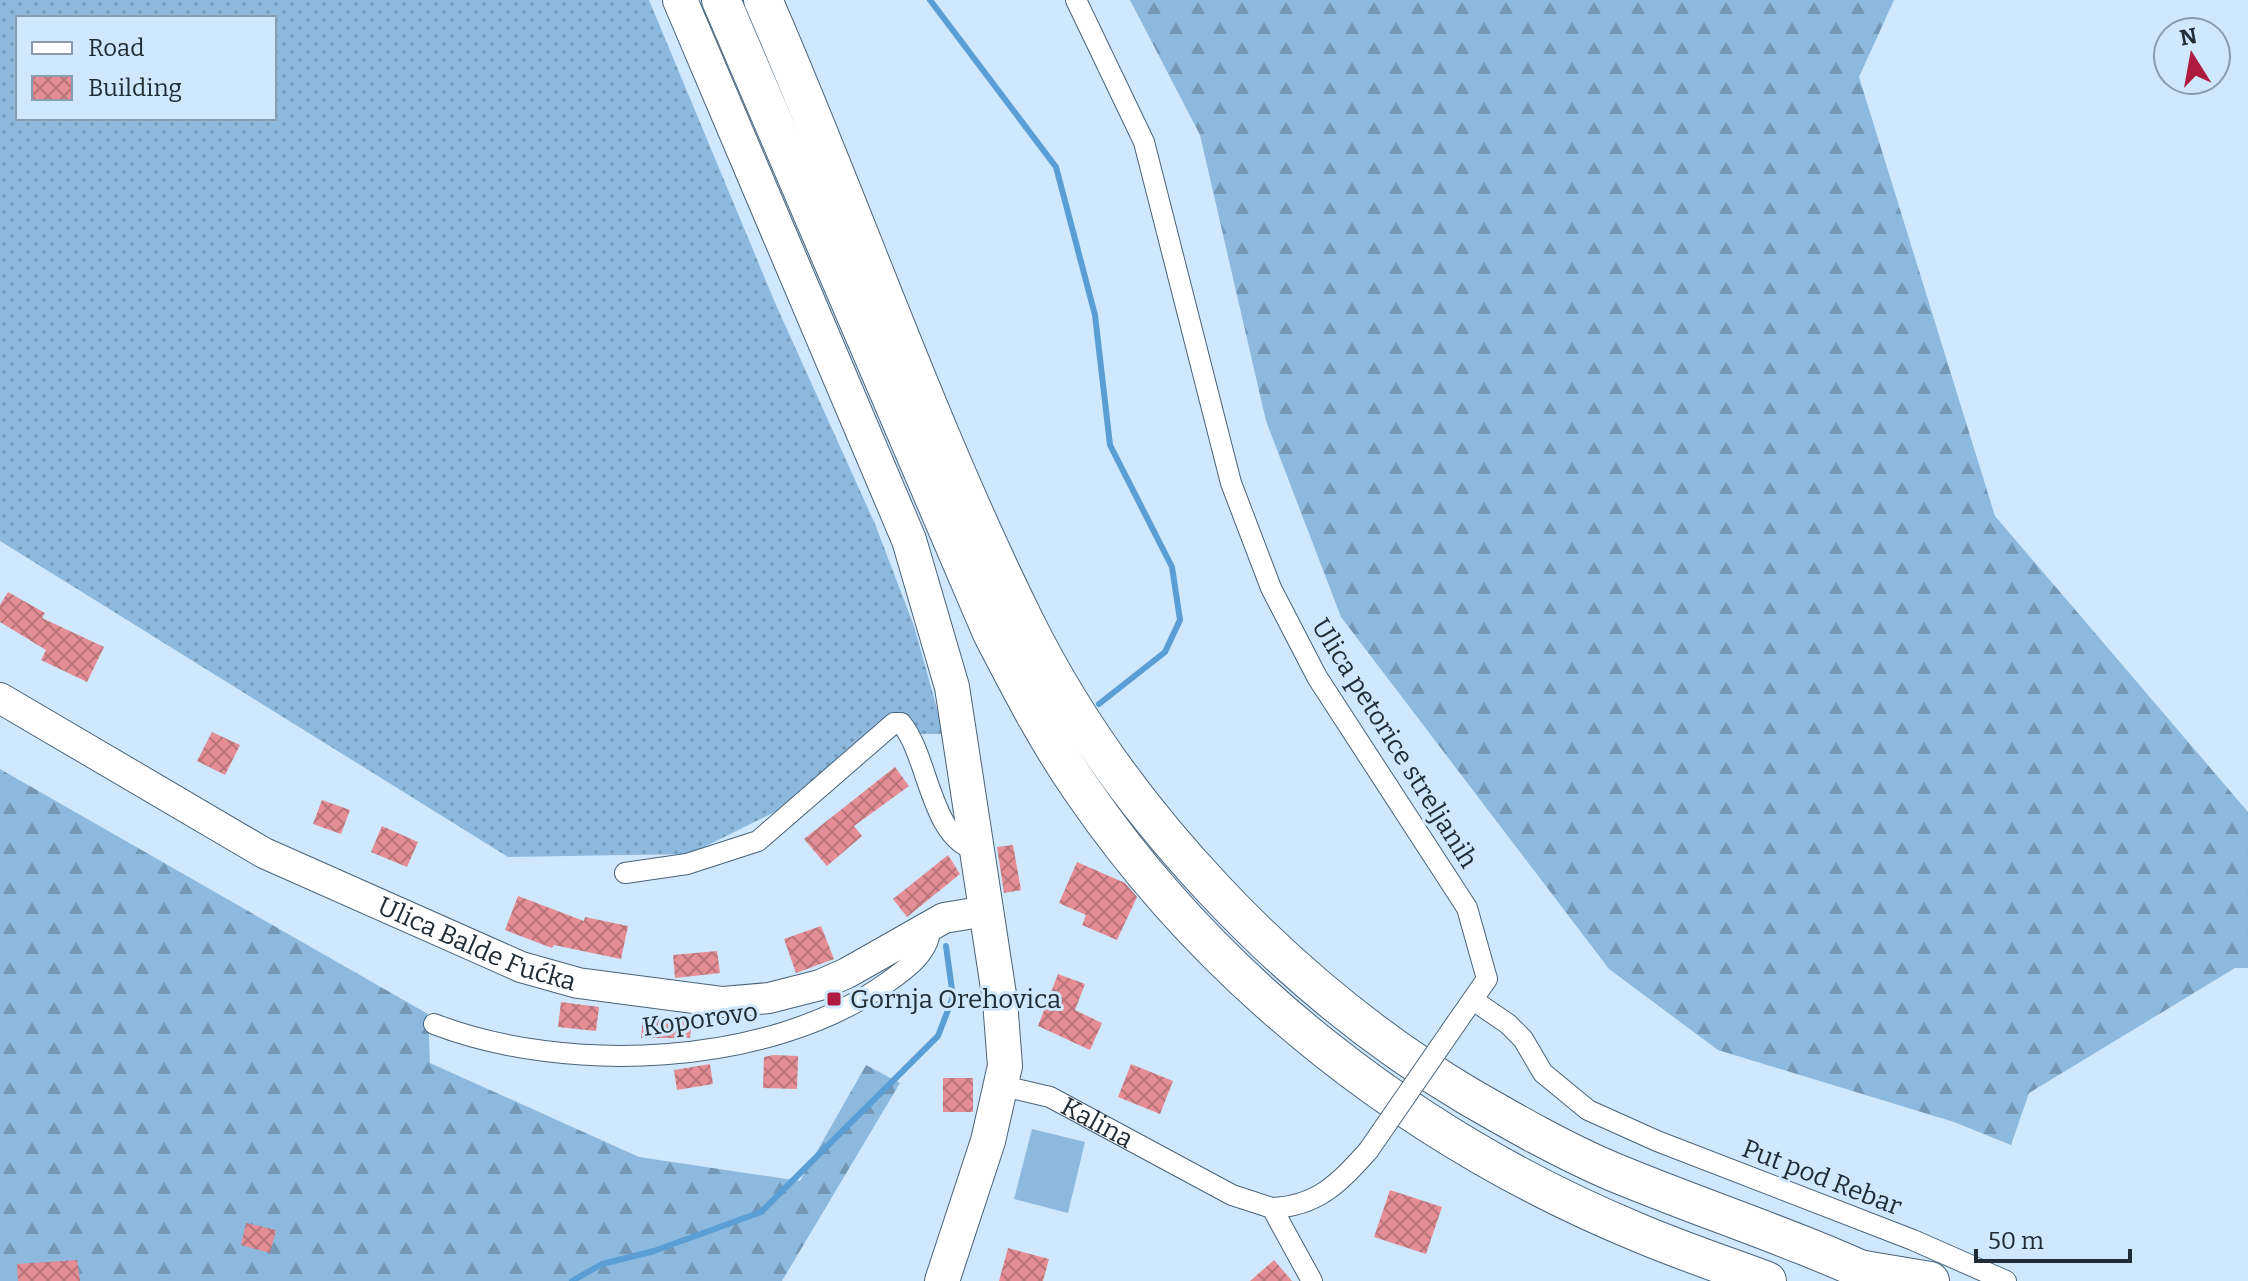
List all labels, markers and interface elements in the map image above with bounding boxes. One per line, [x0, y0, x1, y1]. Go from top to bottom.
legend [16, 16, 276, 120]
north arrow [2152, 16, 2232, 96]
text: N [2177, 22, 2199, 52]
text: Road [88, 34, 144, 62]
text: Building [88, 74, 182, 102]
street label: Ulica petorice streljanih [1305, 613, 1484, 874]
street label: Ulica Balde Fućka [373, 890, 579, 998]
place label: Gornja Orehovica [850, 984, 1061, 1015]
marker: Gornja Orehovica [825, 990, 843, 1008]
street label: Koporovo [640, 996, 760, 1043]
street label: Kalina [1056, 1091, 1139, 1155]
street label: Put pod Rebar [1738, 1133, 1906, 1222]
scale bar [1976, 1213, 2130, 1263]
text: 50 m [1988, 1227, 2044, 1255]

